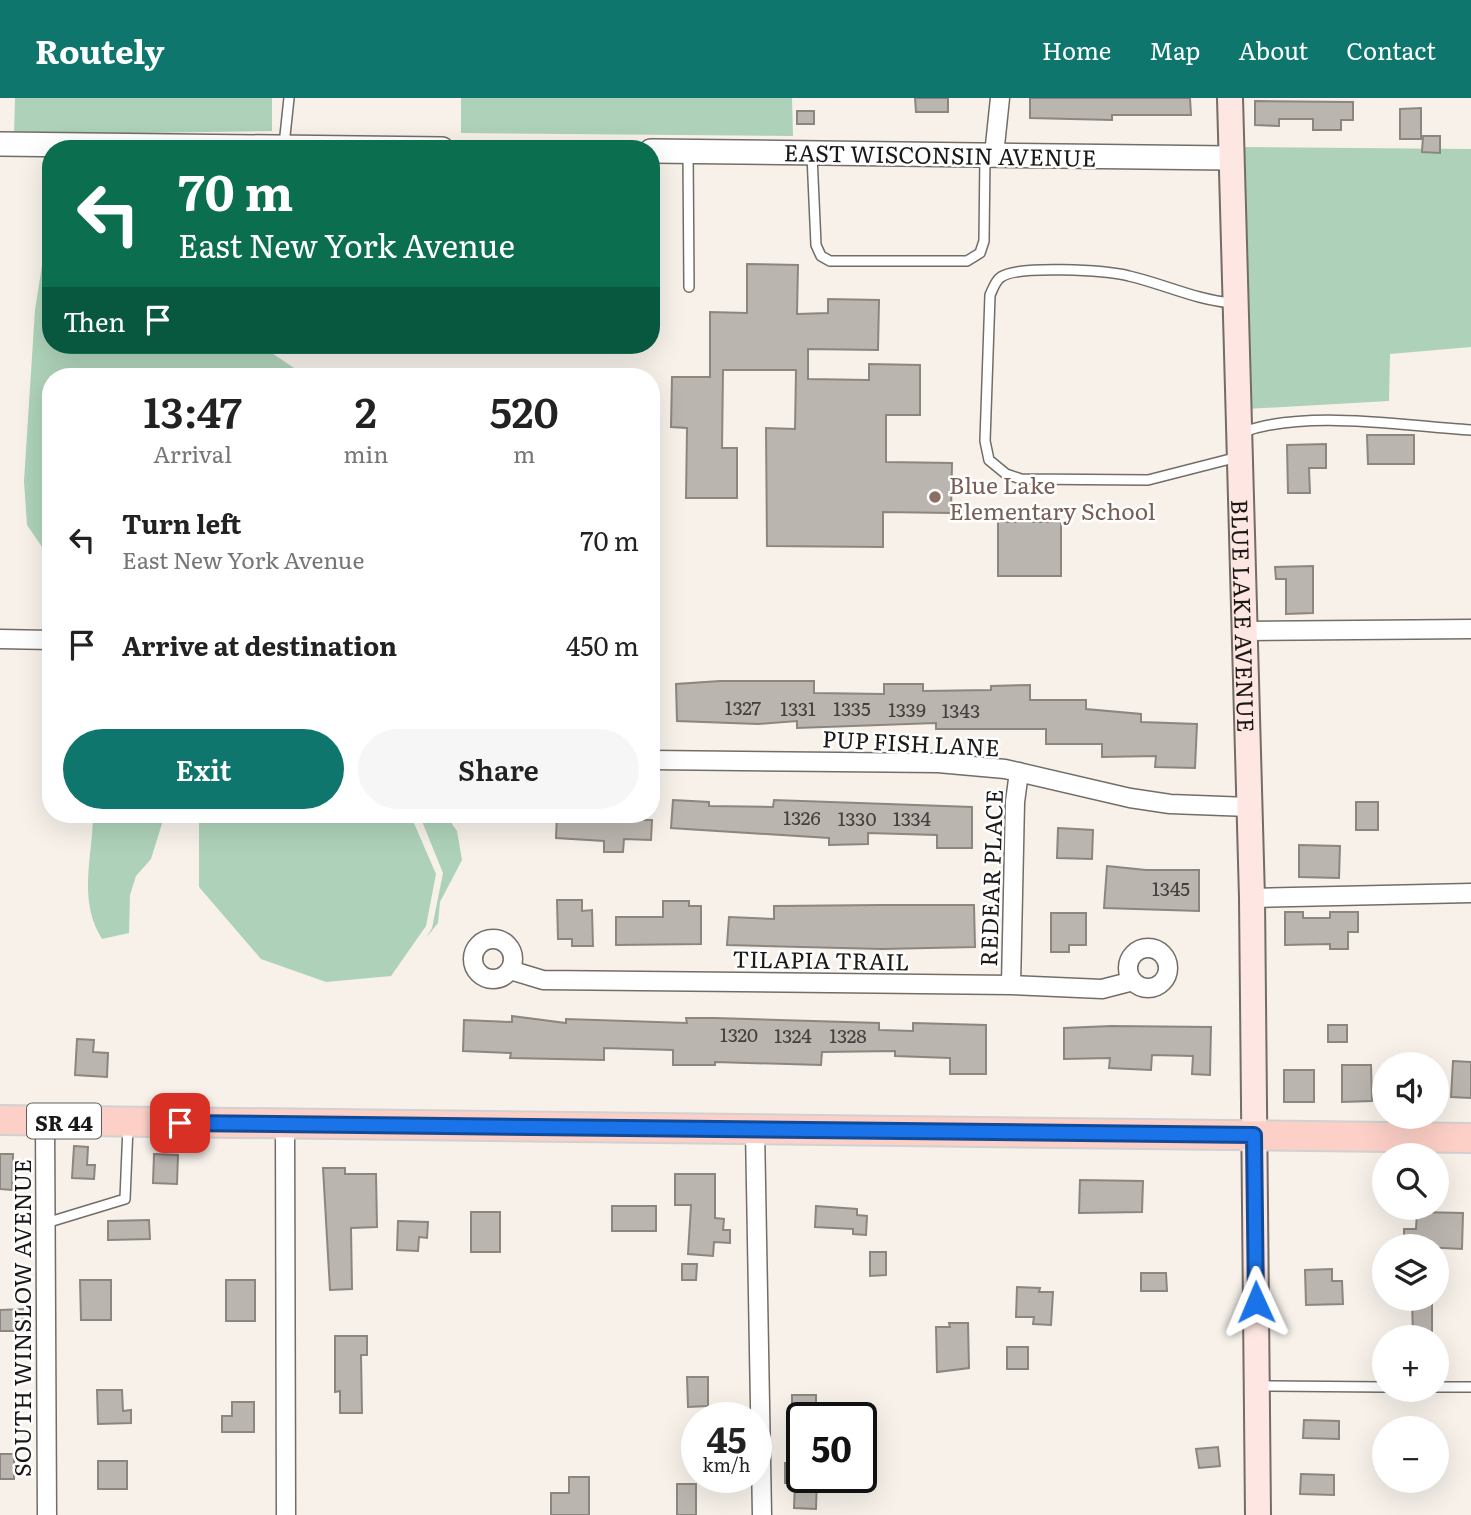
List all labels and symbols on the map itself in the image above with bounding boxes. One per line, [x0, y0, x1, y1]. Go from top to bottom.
street label: EAST WISCONSIN AVENUE [783, 134, 1097, 174]
place label: Blue Lake Elementary School [949, 467, 1156, 527]
marker: Blue Lake Elementary School [927, 489, 943, 505]
street label: BLUE LAKE AVENUE [1224, 499, 1264, 733]
house number: 1327 [725, 693, 762, 721]
house number: 1331 [780, 694, 816, 722]
house number: 1335 [833, 694, 871, 722]
house number: 1339 [888, 695, 926, 723]
house number: 1343 [942, 696, 980, 724]
street label: PUP FISH LANE [821, 720, 1001, 764]
street label: REDEAR PLACE [970, 789, 1010, 967]
house number: 1326 [783, 803, 821, 831]
house number: 1330 [838, 804, 876, 832]
house number: 1334 [893, 804, 932, 832]
house number: 1345 [1152, 874, 1190, 902]
street label: TILAPIA TRAIL [732, 940, 910, 978]
house number: 1320 [720, 1020, 758, 1048]
house number: 1324 [774, 1021, 812, 1049]
house number: 1328 [829, 1021, 867, 1049]
pin [150, 1093, 210, 1153]
road number: SR 44 [27, 1104, 101, 1138]
street label: SOUTH WINSLOW AVENUE [4, 1159, 38, 1477]
position arrow [1219, 1265, 1293, 1339]
speed limit sign: 50 [786, 1402, 877, 1493]

